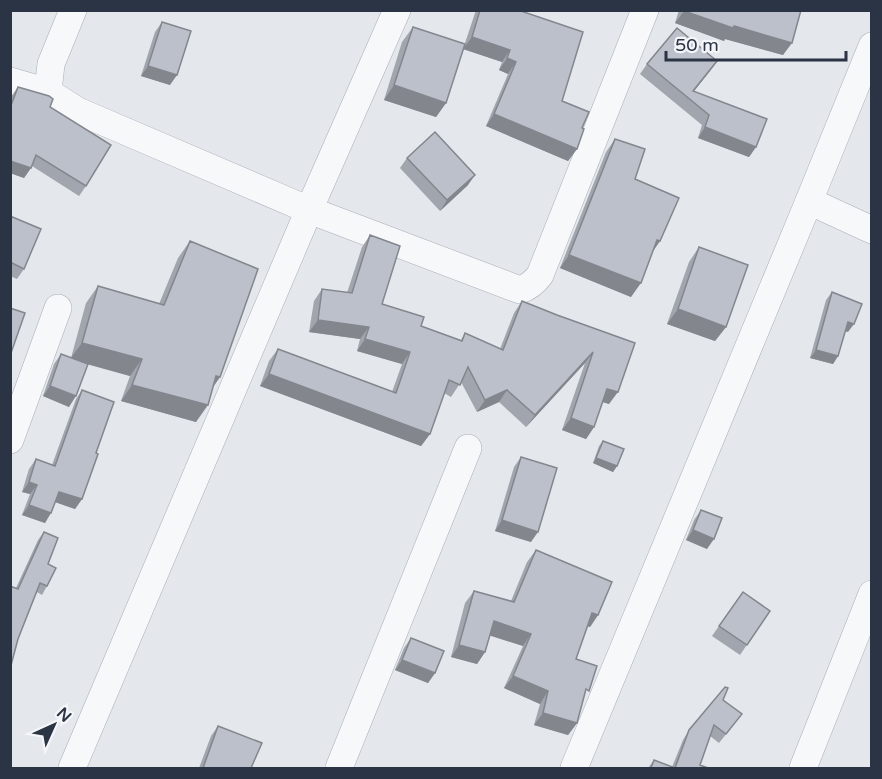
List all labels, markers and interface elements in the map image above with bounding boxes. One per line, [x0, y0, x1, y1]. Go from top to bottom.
scale bar [666, 24, 846, 62]
text: 50 m [675, 34, 719, 56]
north arrow [24, 695, 84, 755]
text: N [52, 703, 76, 727]

